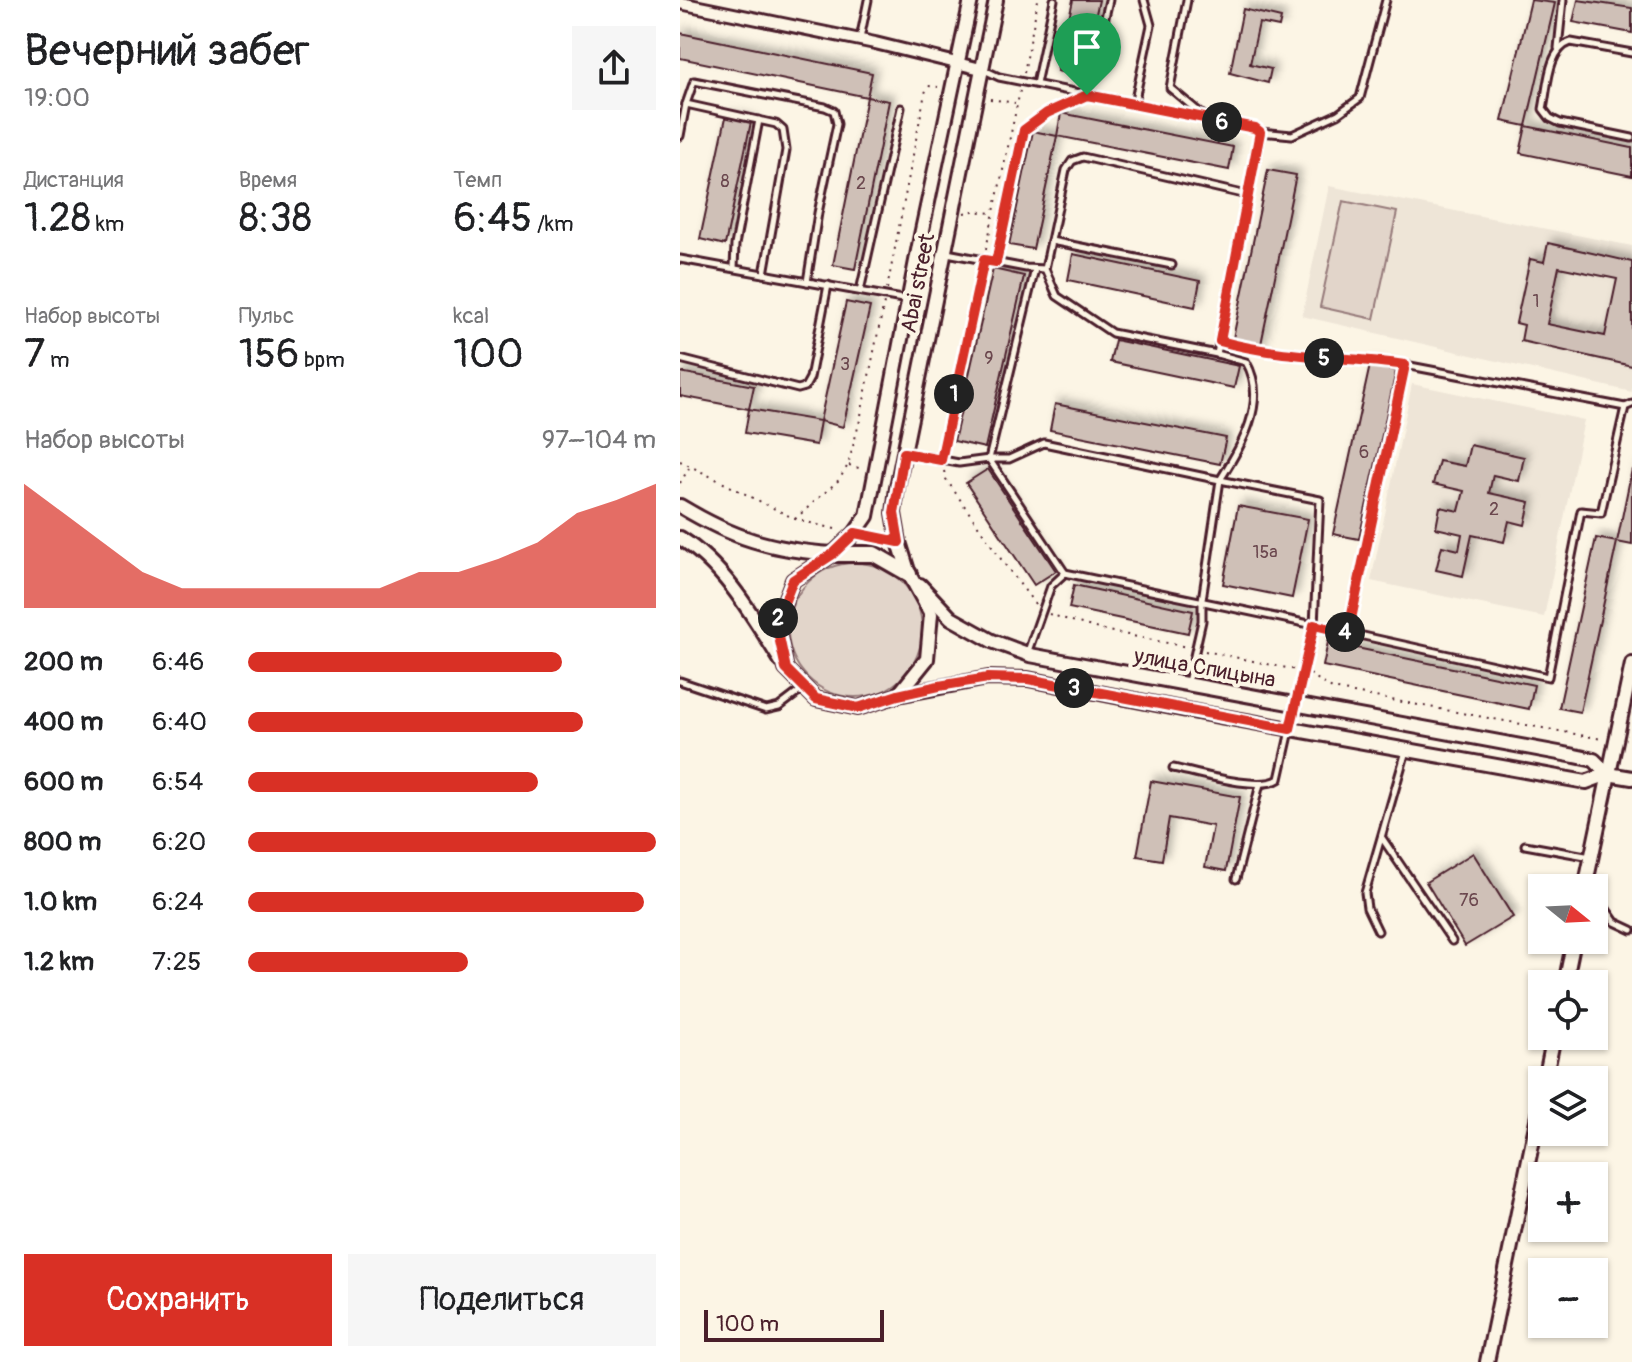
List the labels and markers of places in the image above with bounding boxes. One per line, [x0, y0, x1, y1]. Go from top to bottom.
pin [1053, 13, 1121, 95]
pin: 6 [1202, 102, 1242, 142]
pin: 5 [1304, 338, 1344, 378]
pin: 1 [934, 374, 974, 414]
pin: 2 [758, 598, 798, 638]
pin: 4 [1325, 612, 1365, 652]
pin: 3 [1054, 668, 1094, 708]

